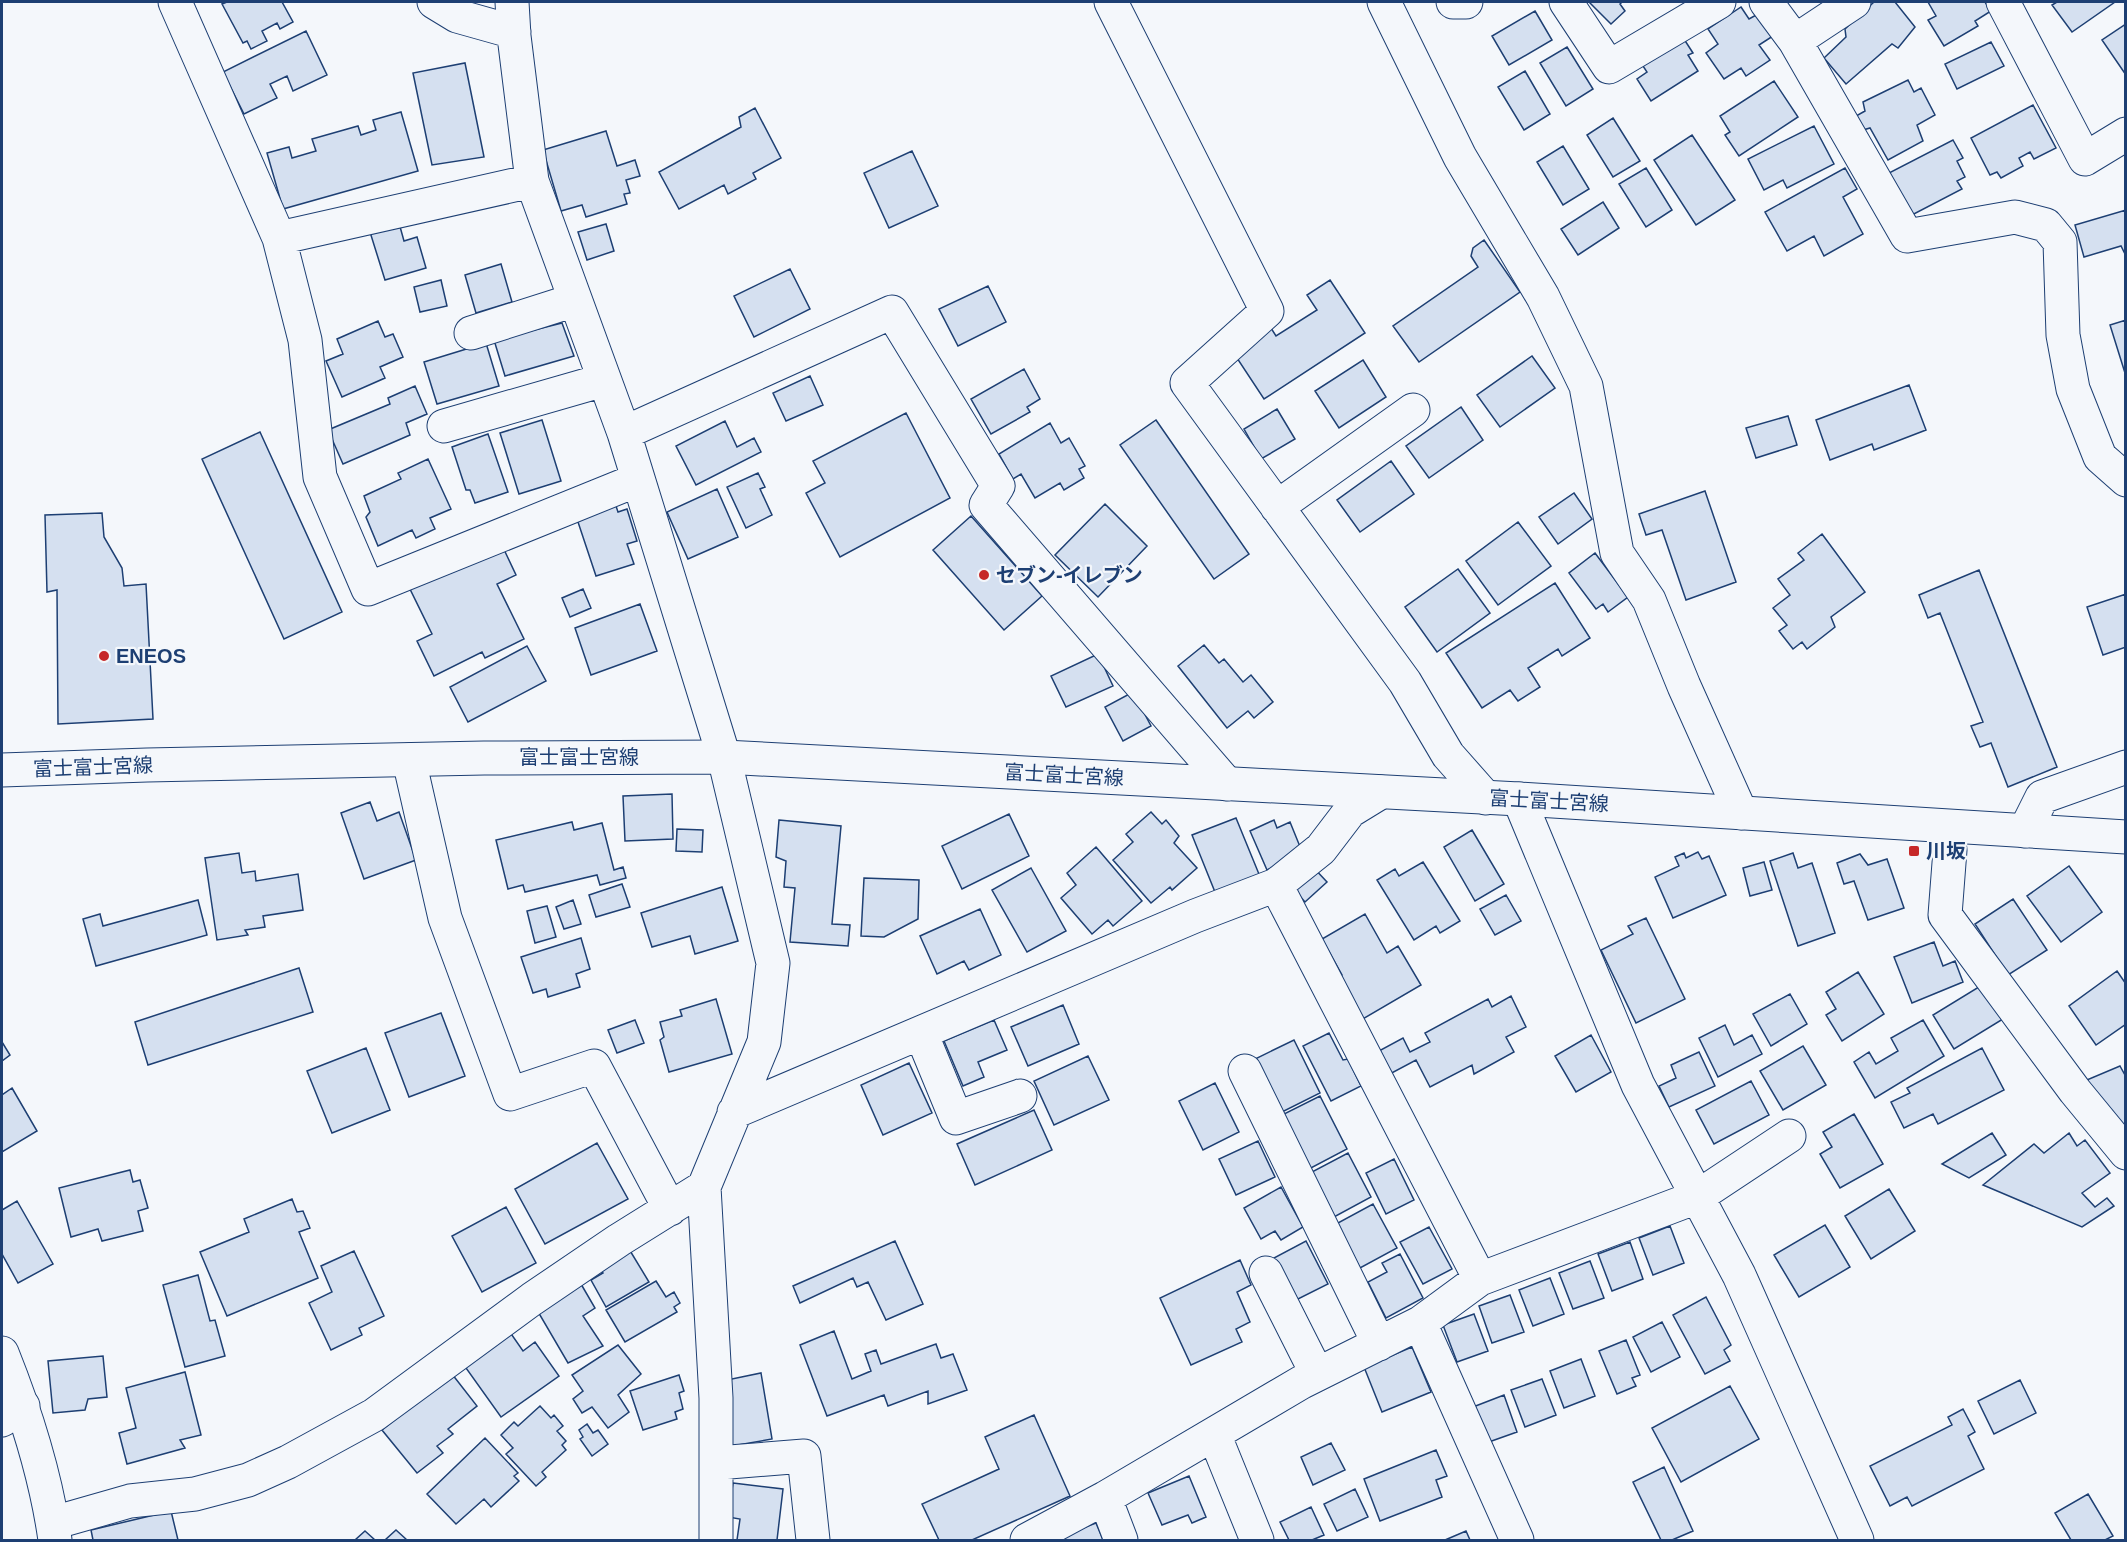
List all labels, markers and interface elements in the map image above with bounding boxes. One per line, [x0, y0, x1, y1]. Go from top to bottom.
place label: セブン-イレブン [996, 564, 1143, 586]
marker: セブン-イレブン [977, 568, 991, 582]
place label: ENEOS [116, 645, 186, 667]
marker: ENEOS [97, 649, 111, 663]
street label: 富士富士宮線 [519, 746, 639, 768]
street label: 富士富士宮線 [33, 754, 153, 780]
street label: 富士富士宮線 [1004, 761, 1124, 789]
street label: 富士富士宮線 [1489, 787, 1609, 815]
place label: 川坂 [1926, 840, 1966, 862]
marker: 川坂 [1907, 844, 1921, 858]

